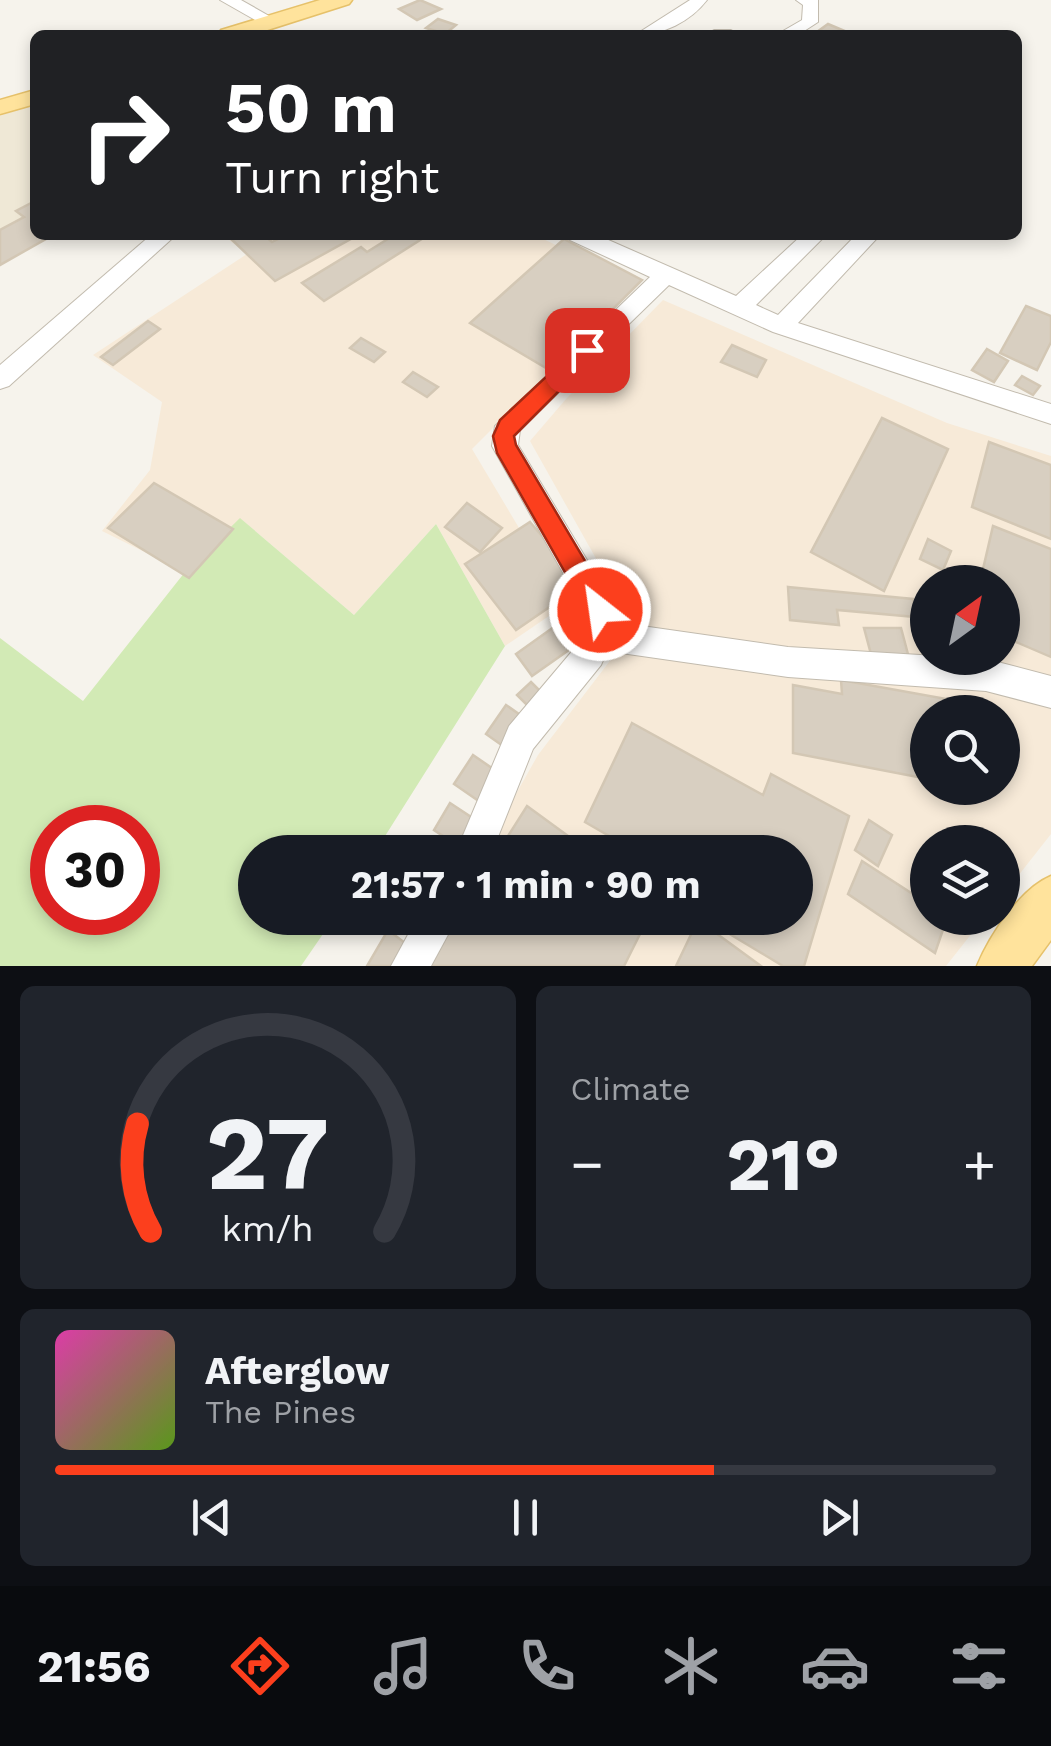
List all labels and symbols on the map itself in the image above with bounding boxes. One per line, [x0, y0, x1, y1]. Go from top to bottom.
pin [545, 308, 630, 393]
position arrow [548, 558, 652, 662]
north arrow [910, 565, 1020, 675]
speed limit sign: 30 [30, 805, 160, 935]

